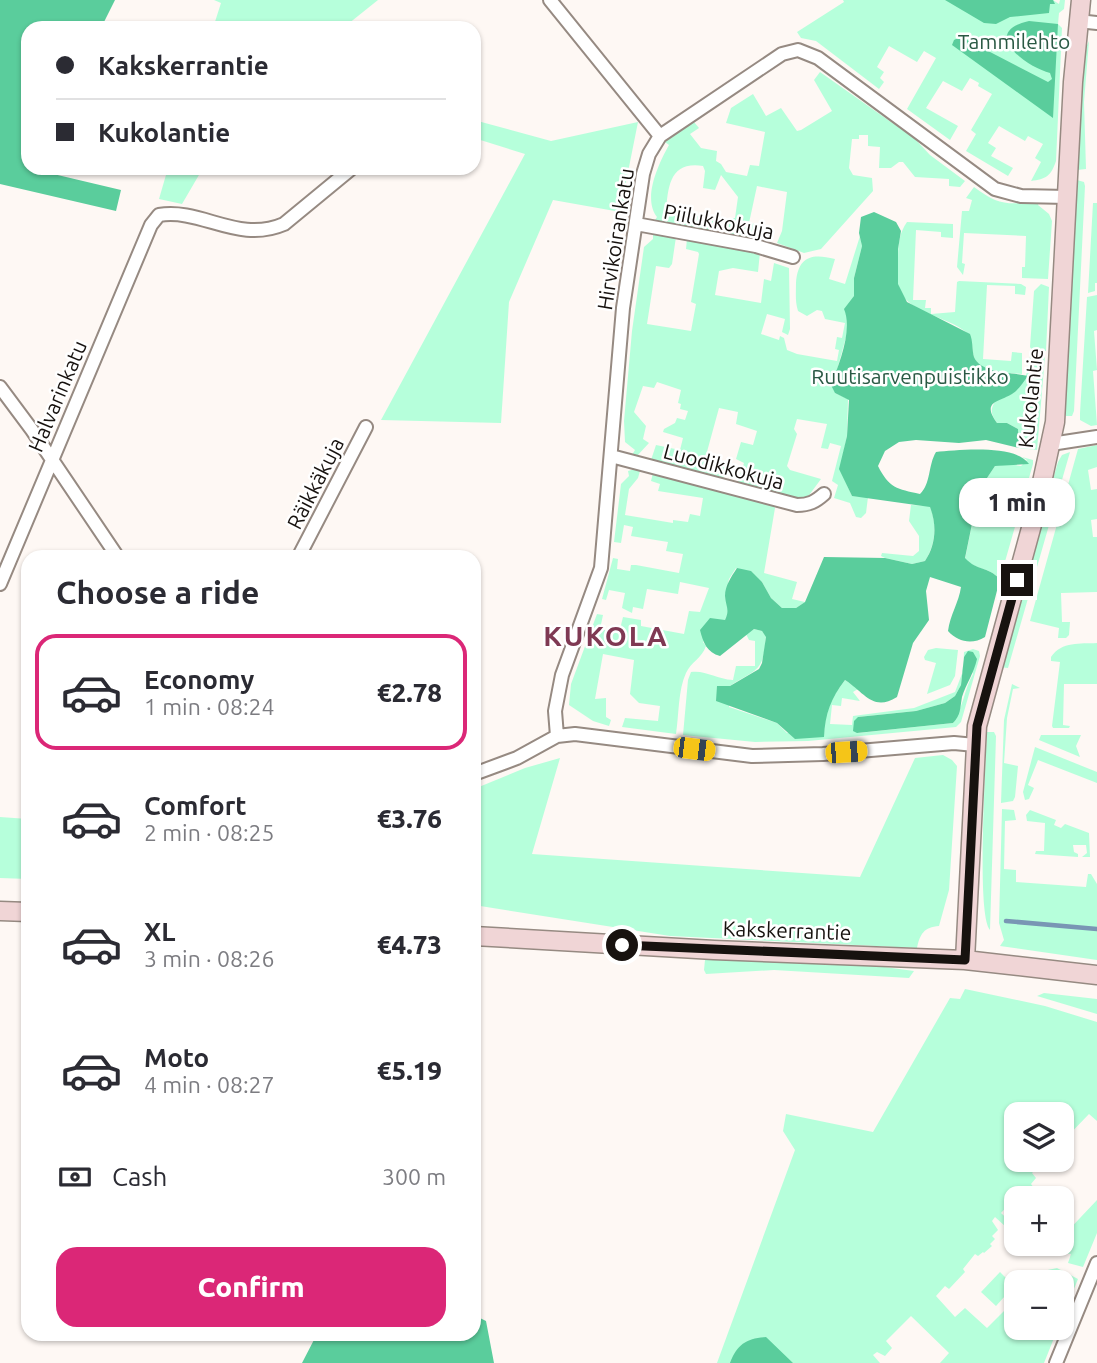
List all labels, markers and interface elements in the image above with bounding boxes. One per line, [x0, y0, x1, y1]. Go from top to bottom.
park label: Tammilehto [958, 29, 1070, 53]
text: Kakskerrantie [98, 51, 269, 80]
text: Kukolantie [98, 118, 230, 147]
street label: Hirvikoirankatu [592, 166, 638, 312]
street label: Piilukkokuja [662, 199, 776, 243]
street label: Halvarinkatu [23, 337, 91, 455]
street label: Kukolantie [1013, 347, 1047, 449]
park label: Ruutisarvenpuistikko [811, 364, 1009, 388]
street label: Räikkäkuja [282, 433, 348, 533]
street label: Luodikkokuja [661, 438, 787, 494]
callout: 1 min [959, 478, 1075, 528]
text: 1 min [988, 490, 1046, 515]
route end [1001, 564, 1033, 596]
text: Choose a ride [56, 574, 259, 610]
district label: KUKOLA [543, 620, 669, 651]
icon: car [60, 661, 123, 724]
text: Economy [144, 665, 254, 694]
text: €2.78 [377, 678, 442, 707]
text: 1 min · 08:24 [144, 694, 275, 719]
car [672, 736, 717, 762]
car [825, 740, 868, 764]
icon: car [60, 787, 123, 850]
text: Comfort [144, 791, 247, 820]
text: €3.76 [377, 804, 442, 833]
text: 2 min · 08:25 [144, 820, 275, 845]
icon: car [60, 913, 123, 976]
street label: Kakskerrantie [722, 916, 852, 944]
text: XL [144, 917, 175, 946]
route start [606, 929, 638, 961]
text: €4.73 [377, 930, 442, 959]
text: 3 min · 08:26 [144, 946, 275, 971]
icon: car [60, 1039, 123, 1102]
text: Moto [144, 1043, 209, 1072]
text: €5.19 [377, 1056, 442, 1085]
text: 4 min · 08:27 [144, 1072, 275, 1097]
map controls [1004, 1102, 1074, 1340]
button: layers [1004, 1102, 1074, 1172]
icon: cash [56, 1158, 94, 1196]
text: Cash [112, 1162, 167, 1191]
text: 300 m [382, 1164, 446, 1189]
button: + [1004, 1186, 1074, 1256]
button: Confirm [56, 1247, 446, 1327]
button: − [1004, 1270, 1074, 1340]

